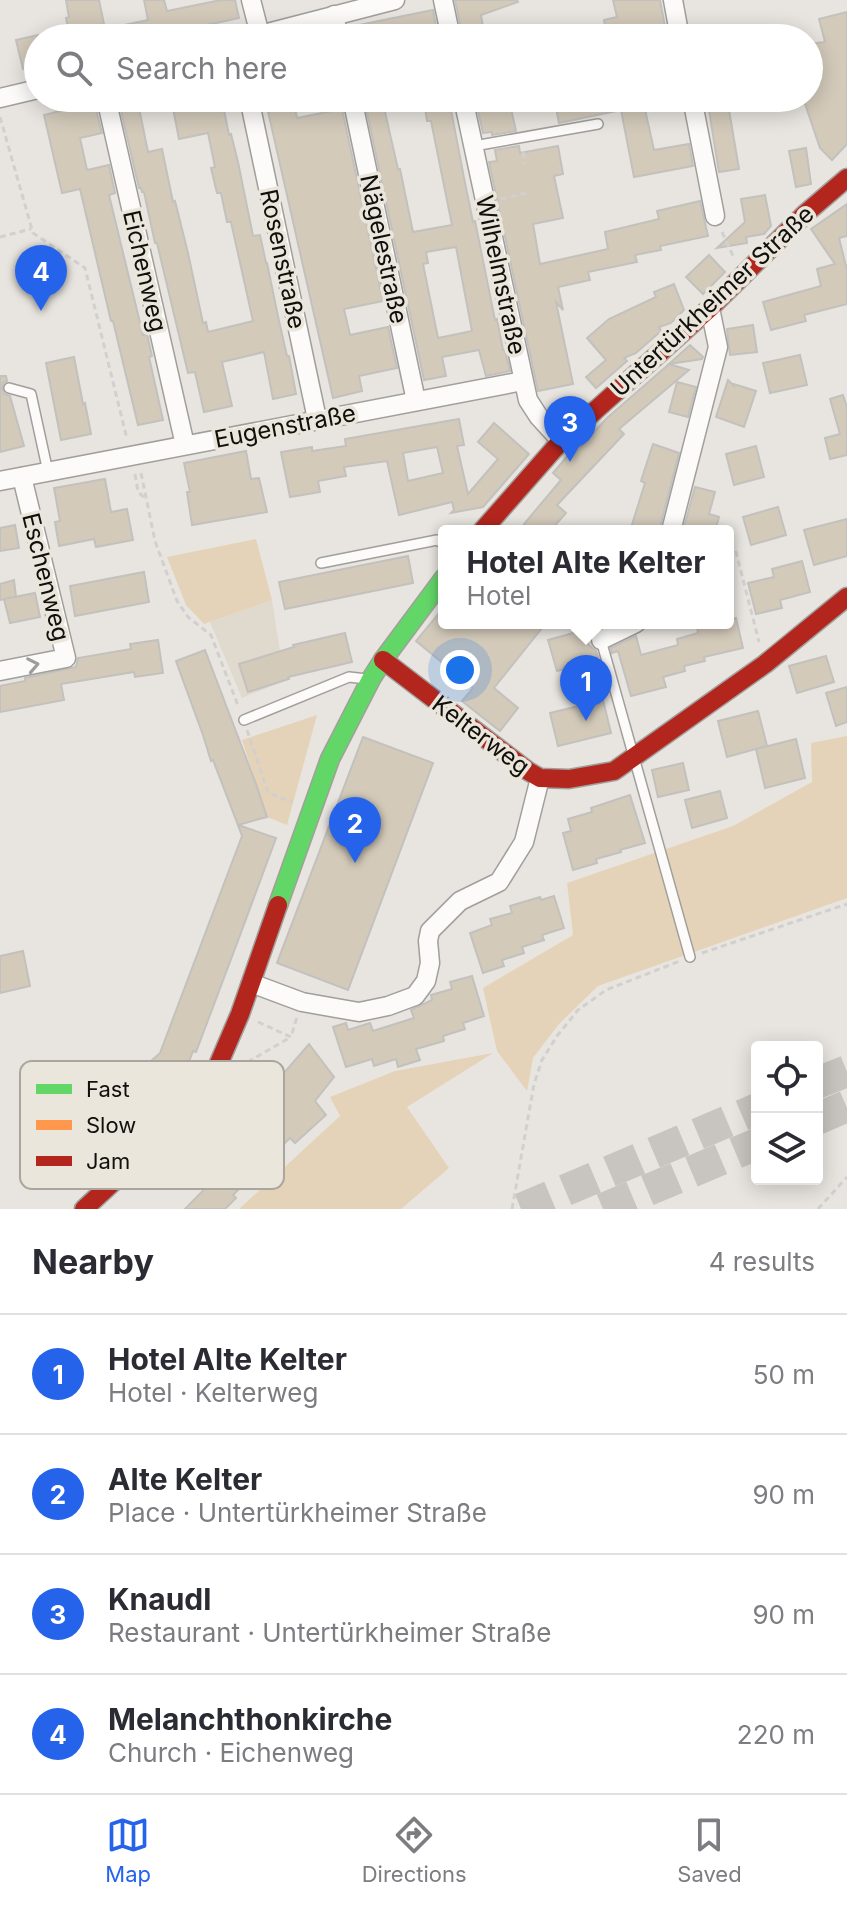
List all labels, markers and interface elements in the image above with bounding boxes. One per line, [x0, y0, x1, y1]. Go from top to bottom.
search box [24, 24, 823, 112]
icon: search [52, 46, 96, 90]
text: Search here [116, 50, 288, 86]
street label: Nägelestraße [354, 172, 414, 326]
street label: Rosenstraße [254, 186, 312, 332]
street label: Wilhelmstraße [470, 193, 532, 357]
street label: Untertürkheimer Straße [604, 199, 820, 403]
street label: Eichenweg [117, 207, 173, 335]
pin: 4 [15, 245, 67, 311]
pin: 3 [544, 396, 596, 462]
street label: Eugenstraße [212, 398, 358, 454]
street label: Eschenweg [16, 510, 76, 644]
popup [438, 525, 734, 629]
text: Hotel Alte Kelter [467, 544, 705, 580]
text: Hotel [467, 580, 531, 611]
your location [440, 650, 480, 690]
pin: 1 [560, 655, 612, 721]
one-way arrow [26, 657, 40, 674]
street label: Kelterweg [427, 689, 535, 781]
pin: 2 [329, 797, 381, 863]
map controls [751, 1041, 823, 1185]
button: locate [751, 1041, 823, 1113]
legend [20, 1061, 284, 1189]
text: Fast [86, 1076, 130, 1102]
text: Slow [86, 1112, 136, 1138]
button: layers [751, 1113, 823, 1185]
text: Jam [86, 1148, 130, 1174]
text: Nearby [32, 1241, 154, 1282]
text: 4 results [709, 1246, 815, 1277]
text: Hotel Alte Kelter [108, 1341, 347, 1377]
text: 1 [52, 1359, 64, 1390]
text: 50 m [753, 1359, 815, 1390]
text: Hotel · Kelterweg [108, 1377, 318, 1408]
text: Alte Kelter [108, 1461, 262, 1497]
text: 2 [50, 1479, 66, 1510]
text: 90 m [752, 1479, 815, 1510]
text: Place · Untertürkheimer Straße [108, 1497, 487, 1528]
text: Knaudl [108, 1581, 211, 1617]
text: 3 [50, 1599, 66, 1630]
text: 90 m [752, 1599, 815, 1630]
text: Restaurant · Untertürkheimer Straße [108, 1617, 552, 1648]
text: Melanchthonkirche [108, 1701, 392, 1737]
text: 4 [49, 1719, 67, 1750]
text: 220 m [737, 1719, 815, 1750]
text: Church · Eichenweg [108, 1737, 354, 1768]
tab: Map [105, 1813, 151, 1887]
tab: Directions [362, 1813, 467, 1887]
tab: Saved [677, 1813, 742, 1887]

